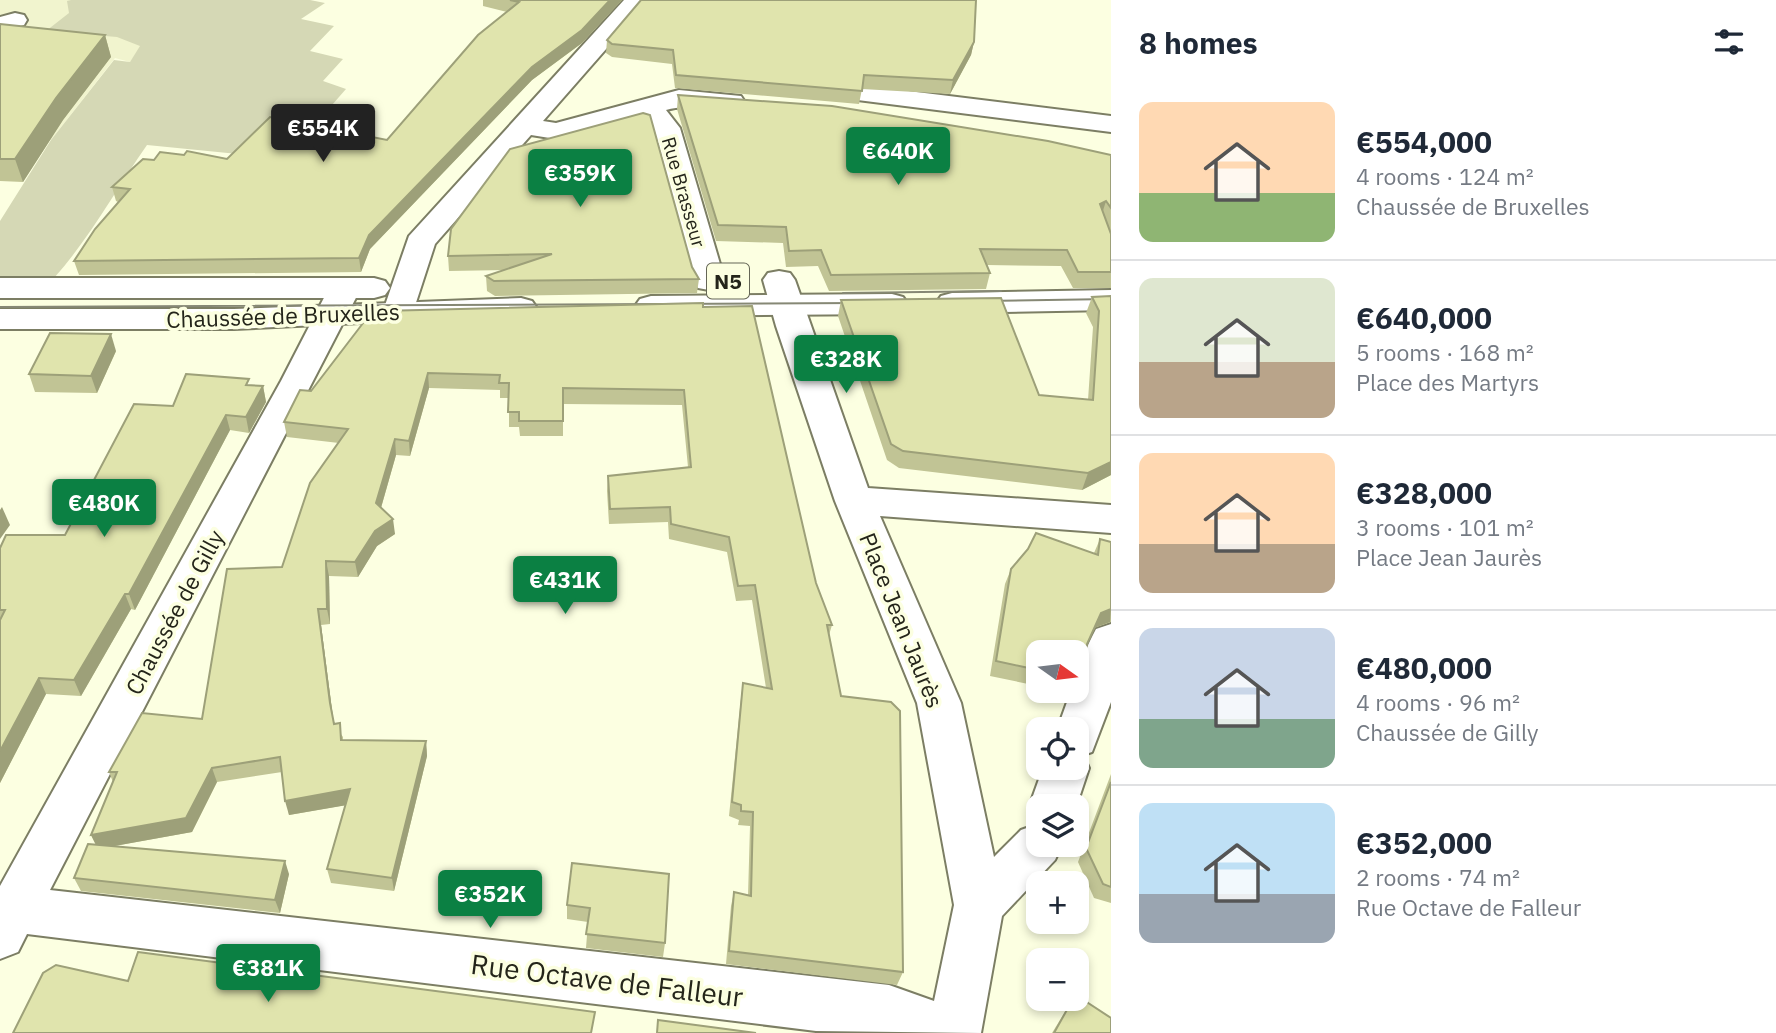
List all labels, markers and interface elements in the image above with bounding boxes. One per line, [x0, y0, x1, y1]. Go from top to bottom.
text: 8 homes [1139, 23, 1258, 62]
icon: filters [1710, 23, 1748, 61]
pin: €554K [274, 104, 372, 164]
text: €554K [287, 112, 359, 142]
text: €554,000 [1356, 122, 1492, 161]
pin: €640K [849, 128, 947, 187]
icon: home [1195, 130, 1279, 214]
street label: Rue Brasseur [657, 134, 711, 250]
text: €640K [862, 135, 934, 165]
pin: €359K [531, 150, 629, 209]
text: €359K [544, 157, 616, 187]
text: 4 rooms · 124 m² [1356, 161, 1534, 191]
text: Chaussée de Bruxelles [1356, 191, 1590, 221]
road number: N5 [707, 264, 749, 298]
street label: Chaussée de Bruxelles [166, 296, 400, 334]
text: €640,000 [1356, 298, 1492, 337]
icon: home [1195, 306, 1279, 390]
pin: €328K [797, 336, 895, 395]
text: 5 rooms · 168 m² [1356, 337, 1534, 367]
text: €328K [810, 343, 882, 373]
text: Place des Martyrs [1356, 367, 1539, 397]
text: €328,000 [1356, 473, 1492, 512]
pin: €480K [55, 480, 153, 539]
icon: home [1195, 481, 1279, 565]
text: €480K [68, 487, 140, 517]
text: 3 rooms · 101 m² [1356, 512, 1534, 542]
street label: Chaussée de Gilly [118, 524, 230, 700]
street label: Place Jean Jaurès [853, 528, 951, 712]
text: Place Jean Jaurès [1356, 542, 1542, 572]
pin: €431K [516, 556, 614, 616]
text: €431K [529, 564, 601, 594]
north arrow [1026, 640, 1088, 704]
map controls [1026, 640, 1089, 1011]
text: €480,000 [1356, 648, 1492, 687]
icon: home [1195, 656, 1279, 740]
text: 4 rooms · 96 m² [1356, 687, 1520, 717]
button: locate [1026, 717, 1089, 780]
text: Chaussée de Gilly [1356, 717, 1538, 747]
button: layers [1026, 794, 1089, 857]
text: €352,000 [1356, 823, 1492, 862]
icon: home [1195, 831, 1279, 915]
text: 2 rooms · 74 m² [1356, 862, 1520, 892]
pin: €352K [441, 870, 539, 930]
button: + [1026, 871, 1089, 934]
text: €352K [454, 878, 526, 908]
text: Rue Octave de Falleur [1356, 892, 1581, 922]
pin: €381K [219, 944, 317, 1004]
street label: Rue Octave de Falleur [469, 945, 745, 1015]
button: − [1026, 948, 1089, 1011]
text: €381K [232, 952, 304, 982]

